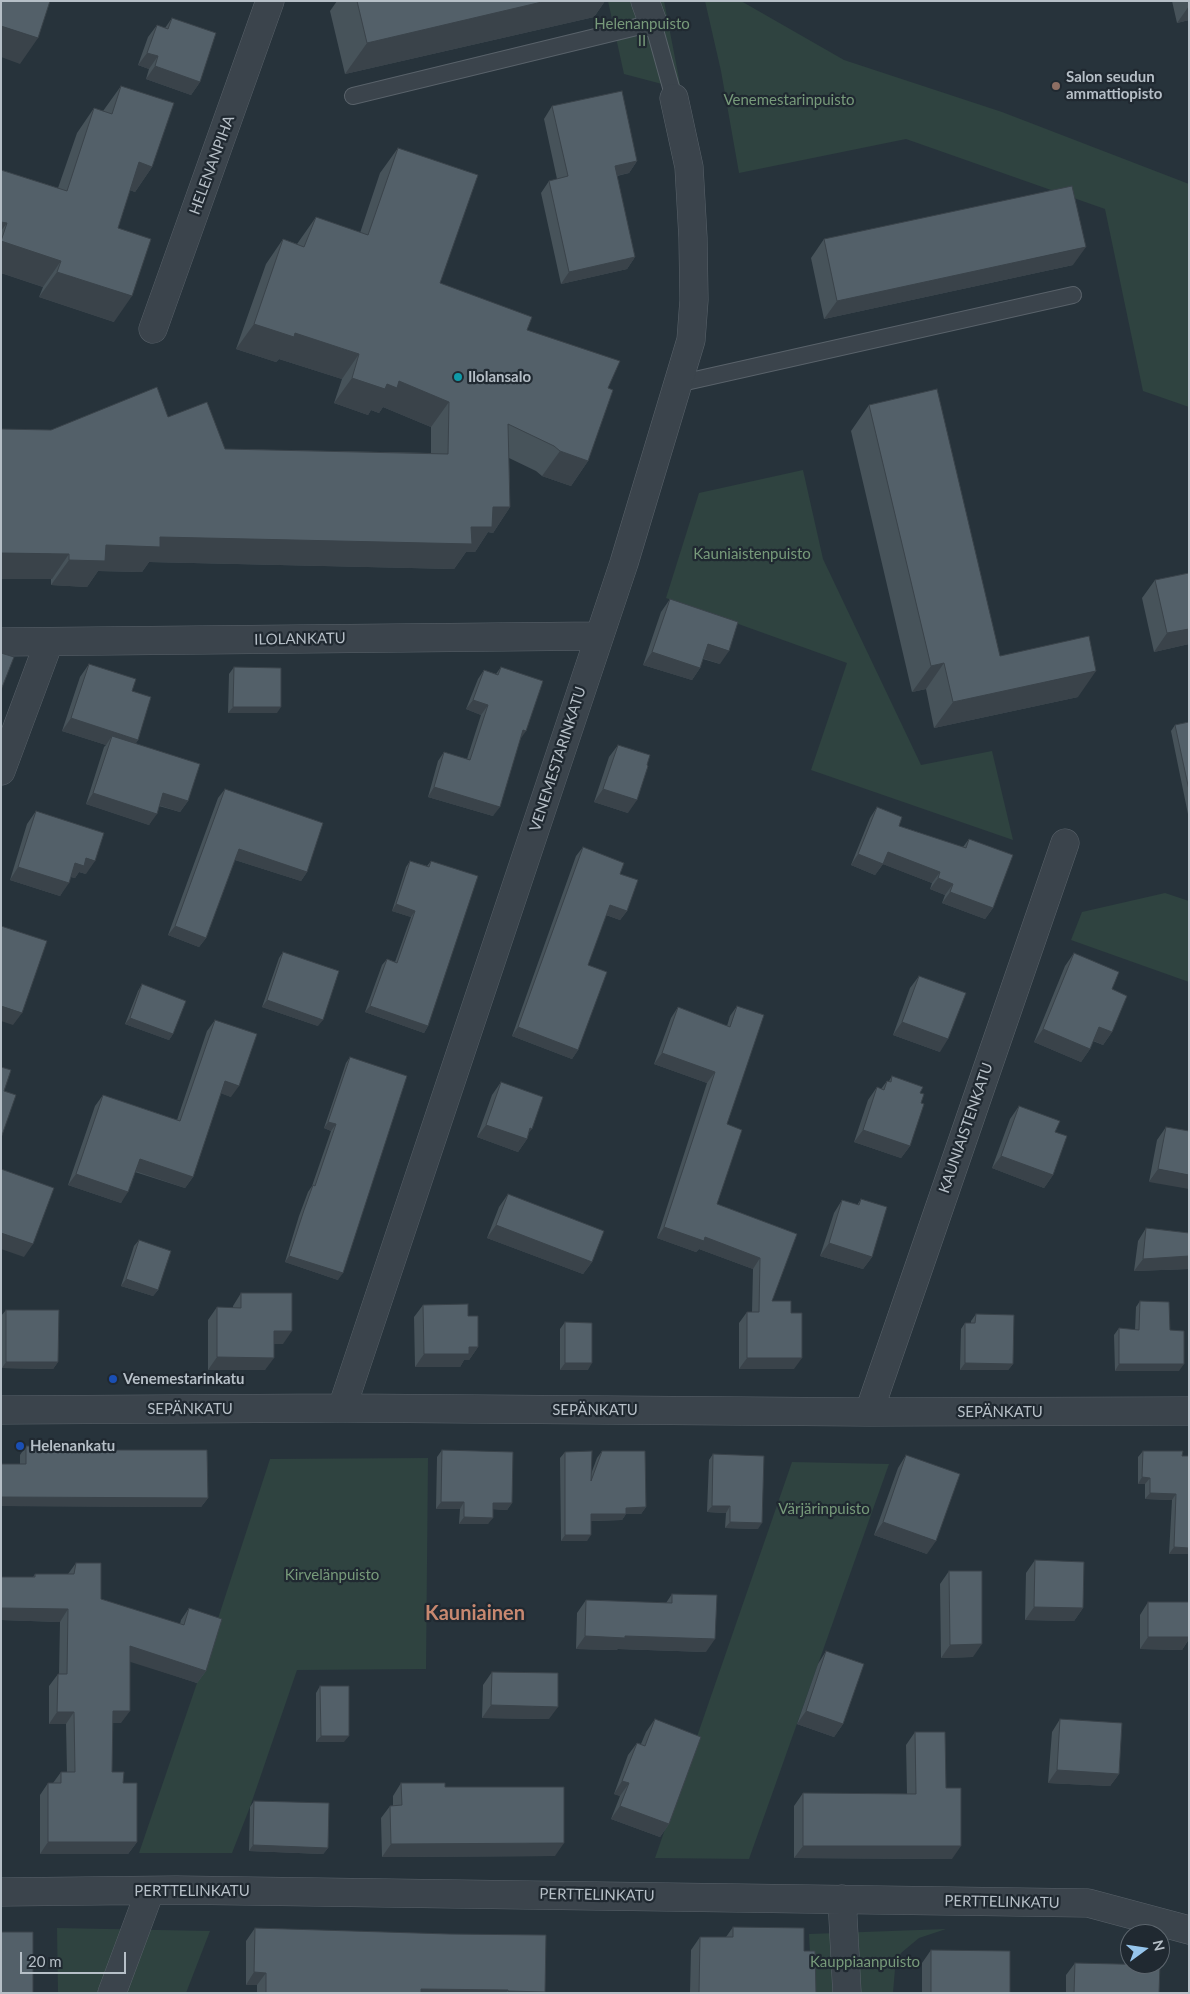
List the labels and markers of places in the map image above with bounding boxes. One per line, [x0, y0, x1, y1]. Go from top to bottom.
place label: Salon seudun ammattiopisto [1066, 68, 1162, 103]
marker: Salon seudun ammattiopisto [1050, 80, 1062, 92]
place label: Ilolansalo [468, 368, 531, 386]
marker: Ilolansalo [452, 371, 464, 383]
place label: Venemestarinkatu [123, 1370, 244, 1388]
marker: Venemestarinkatu [107, 1373, 119, 1385]
place label: Helenankatu [30, 1437, 115, 1455]
marker: Helenankatu [14, 1440, 26, 1452]

